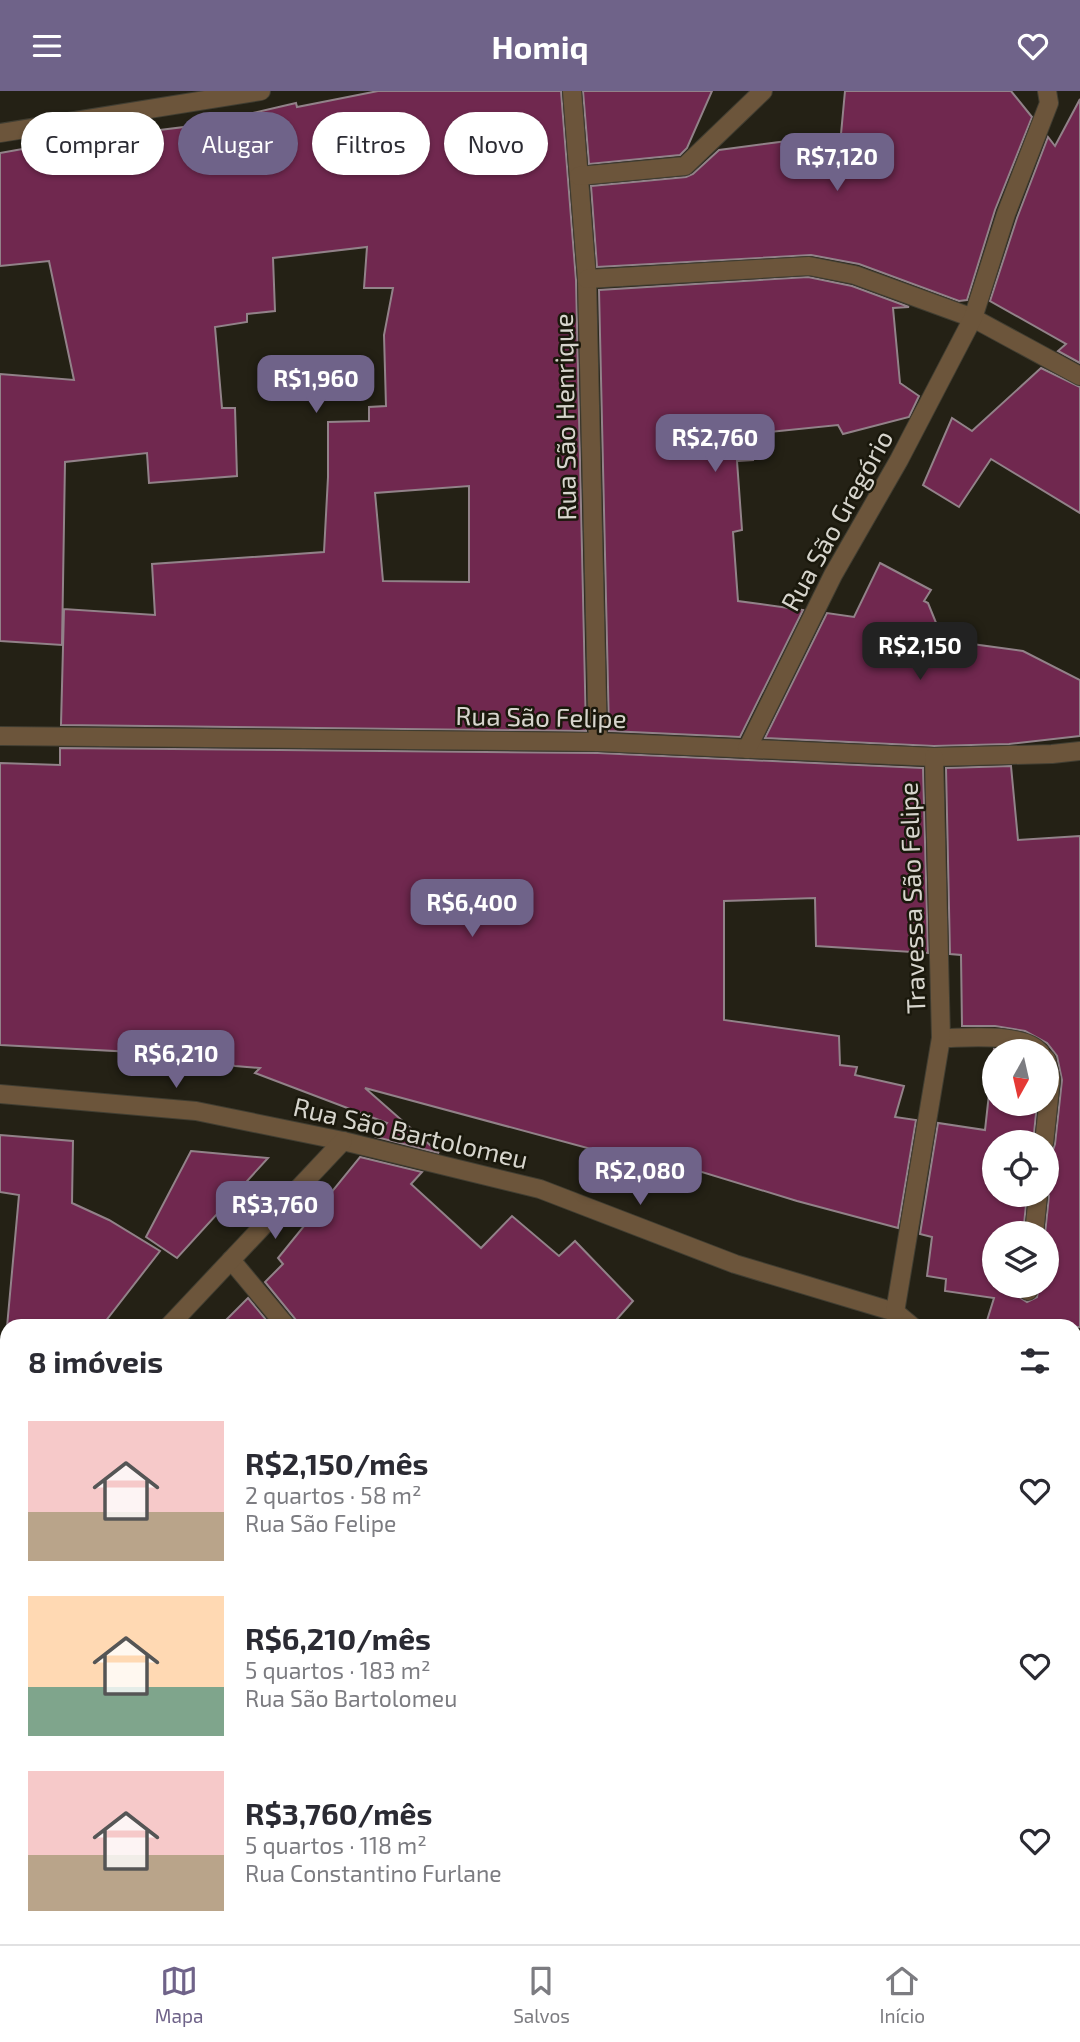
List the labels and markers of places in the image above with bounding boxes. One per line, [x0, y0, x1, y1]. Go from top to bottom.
pin: R$7,120 [772, 133, 902, 193]
pin: R$1,960 [251, 355, 381, 415]
pin: R$2,760 [650, 415, 780, 474]
pin: R$2,150 [855, 623, 985, 682]
pin: R$6,400 [407, 879, 537, 939]
pin: R$6,210 [111, 1031, 241, 1090]
pin: R$2,080 [575, 1147, 705, 1207]
pin: R$3,760 [210, 1181, 340, 1241]

